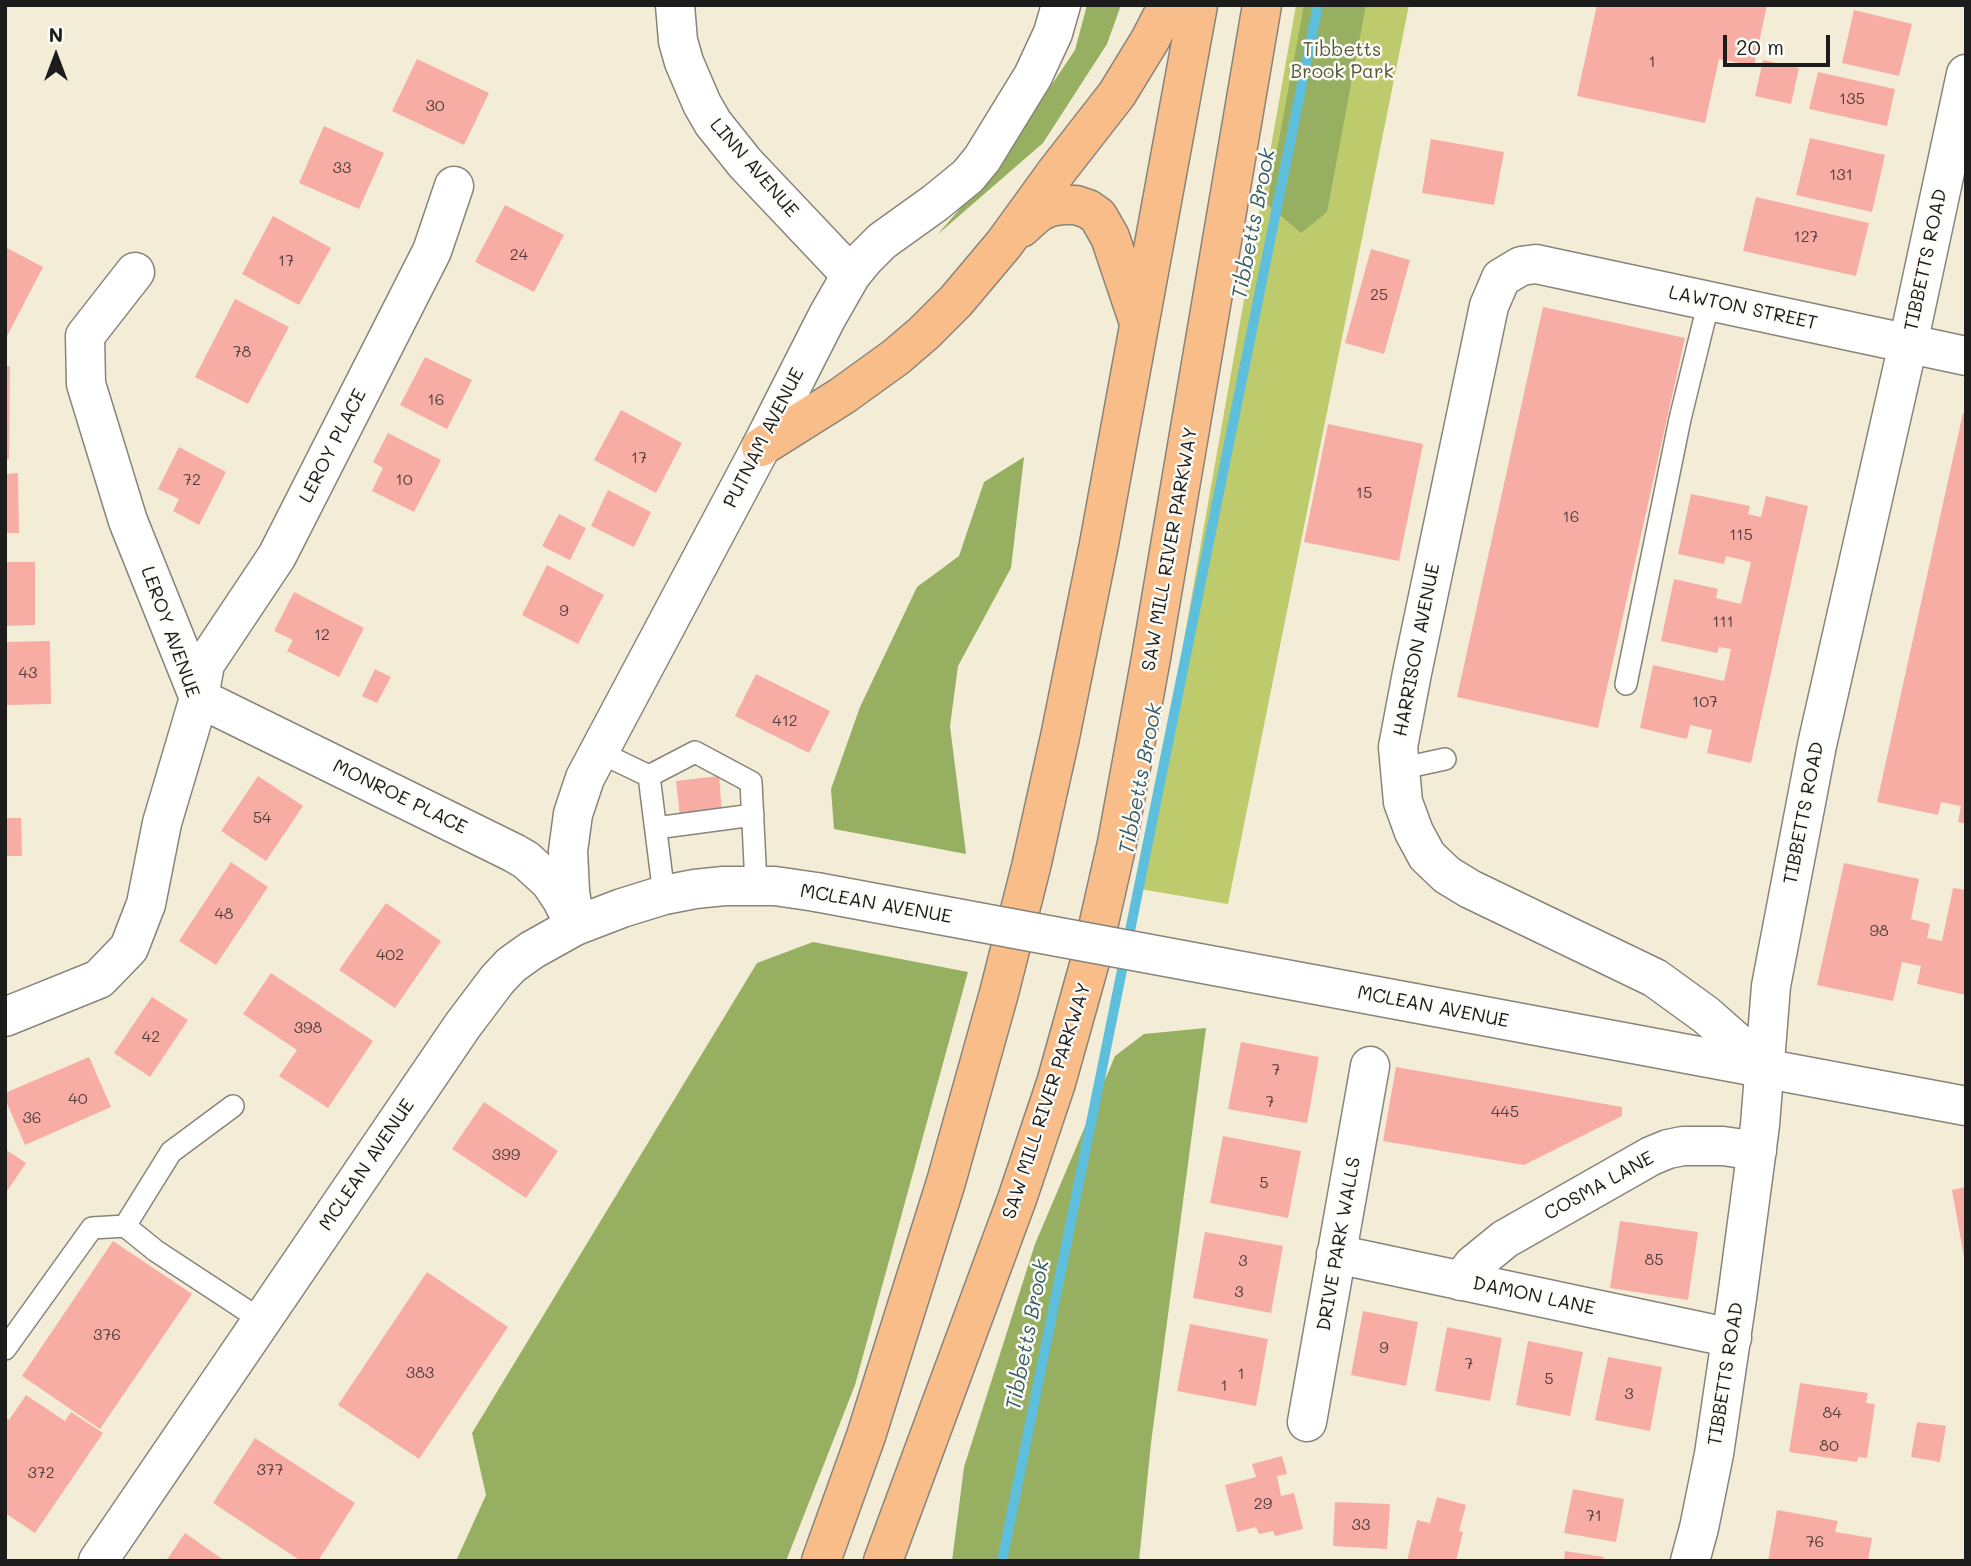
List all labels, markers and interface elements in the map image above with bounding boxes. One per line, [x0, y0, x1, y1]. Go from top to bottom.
north arrow [21, 21, 91, 91]
scale bar [1726, 21, 1833, 65]
text: N [49, 22, 63, 47]
text: 20 m [1736, 33, 1784, 60]
park label: Tibbetts Brook Park [1290, 39, 1394, 83]
house number: 1 [1648, 52, 1656, 72]
house number: 135 [1839, 89, 1865, 109]
house number: 30 [425, 96, 445, 116]
street label: LINN AVENUE [705, 114, 803, 222]
water label: Tibbetts Brook [1227, 147, 1281, 301]
house number: 33 [333, 158, 351, 178]
house number: 131 [1829, 165, 1853, 185]
street label: TIBBETTS ROAD [1900, 187, 1952, 333]
house number: 127 [1794, 227, 1818, 247]
house number: 24 [510, 245, 528, 265]
house number: 17 [278, 251, 294, 271]
street label: LAWTON STREET [1667, 281, 1819, 335]
house number: 25 [1370, 285, 1388, 305]
house number: 78 [233, 342, 251, 362]
street label: PUTNAM AVENUE [719, 364, 809, 512]
street label: LEROY PLACE [295, 385, 371, 507]
house number: 16 [428, 390, 444, 410]
street label: SAW MILL RIVER PARKWAY [1137, 425, 1203, 673]
house number: 17 [631, 448, 647, 468]
house number: 72 [183, 470, 201, 490]
house number: 10 [395, 470, 413, 490]
house number: 15 [1356, 483, 1372, 503]
house number: 16 [1563, 507, 1579, 527]
house number: 115 [1729, 525, 1753, 545]
street label: HARRISON AVENUE [1389, 561, 1445, 739]
street label: LEROY AVENUE [136, 563, 204, 701]
house number: 9 [559, 601, 569, 621]
house number: 111 [1712, 612, 1734, 632]
house number: 12 [314, 625, 330, 645]
house number: 43 [19, 663, 37, 683]
house number: 107 [1692, 692, 1718, 712]
water label: Tibbetts Brook [1114, 702, 1168, 856]
house number: 412 [772, 711, 798, 731]
street label: TIBBETTS ROAD [1779, 740, 1829, 886]
street label: MONROE PLACE [329, 755, 471, 839]
house number: 54 [253, 808, 271, 828]
street label: MCLEAN AVENUE [798, 879, 954, 929]
house number: 48 [214, 904, 234, 924]
house number: 98 [1869, 921, 1889, 941]
house number: 402 [376, 945, 404, 965]
street label: SAW MILL RIVER PARKWAY [998, 980, 1096, 1222]
street label: MCLEAN AVENUE [1355, 981, 1511, 1033]
house number: 398 [294, 1018, 322, 1038]
house number: 42 [142, 1027, 160, 1047]
house number: 7 [1272, 1060, 1280, 1080]
house number: 40 [68, 1089, 88, 1109]
house number: 7 [1266, 1092, 1274, 1112]
street label: MCLEAN AVENUE [315, 1095, 419, 1235]
house number: 445 [1491, 1102, 1519, 1122]
house number: 36 [22, 1108, 42, 1128]
house number: 399 [492, 1145, 520, 1165]
street label: COSMA LANE [1540, 1147, 1658, 1225]
street label: DRIVE PARK WALLS [1312, 1155, 1366, 1333]
house number: 5 [1259, 1173, 1269, 1193]
house number: 85 [1644, 1250, 1664, 1270]
house number: 3 [1238, 1251, 1248, 1271]
water label: Tibbetts Brook [1001, 1258, 1055, 1412]
street label: DAMON LANE [1471, 1272, 1597, 1320]
house number: 3 [1234, 1282, 1244, 1302]
street label: TIBBETTS ROAD [1703, 1301, 1749, 1447]
house number: 376 [93, 1325, 121, 1345]
house number: 9 [1379, 1338, 1389, 1358]
house number: 7 [1465, 1354, 1473, 1374]
house number: 383 [406, 1363, 434, 1383]
house number: 1 [1237, 1364, 1245, 1384]
house number: 5 [1544, 1369, 1554, 1389]
house number: 1 [1220, 1376, 1228, 1396]
house number: 3 [1624, 1384, 1634, 1404]
house number: 84 [1822, 1403, 1842, 1423]
house number: 80 [1819, 1436, 1839, 1456]
house number: 377 [256, 1460, 284, 1480]
house number: 372 [27, 1463, 55, 1483]
house number: 29 [1254, 1494, 1272, 1514]
house number: 71 [1586, 1506, 1602, 1526]
house number: 33 [1352, 1515, 1370, 1535]
house number: 76 [1806, 1532, 1824, 1552]

